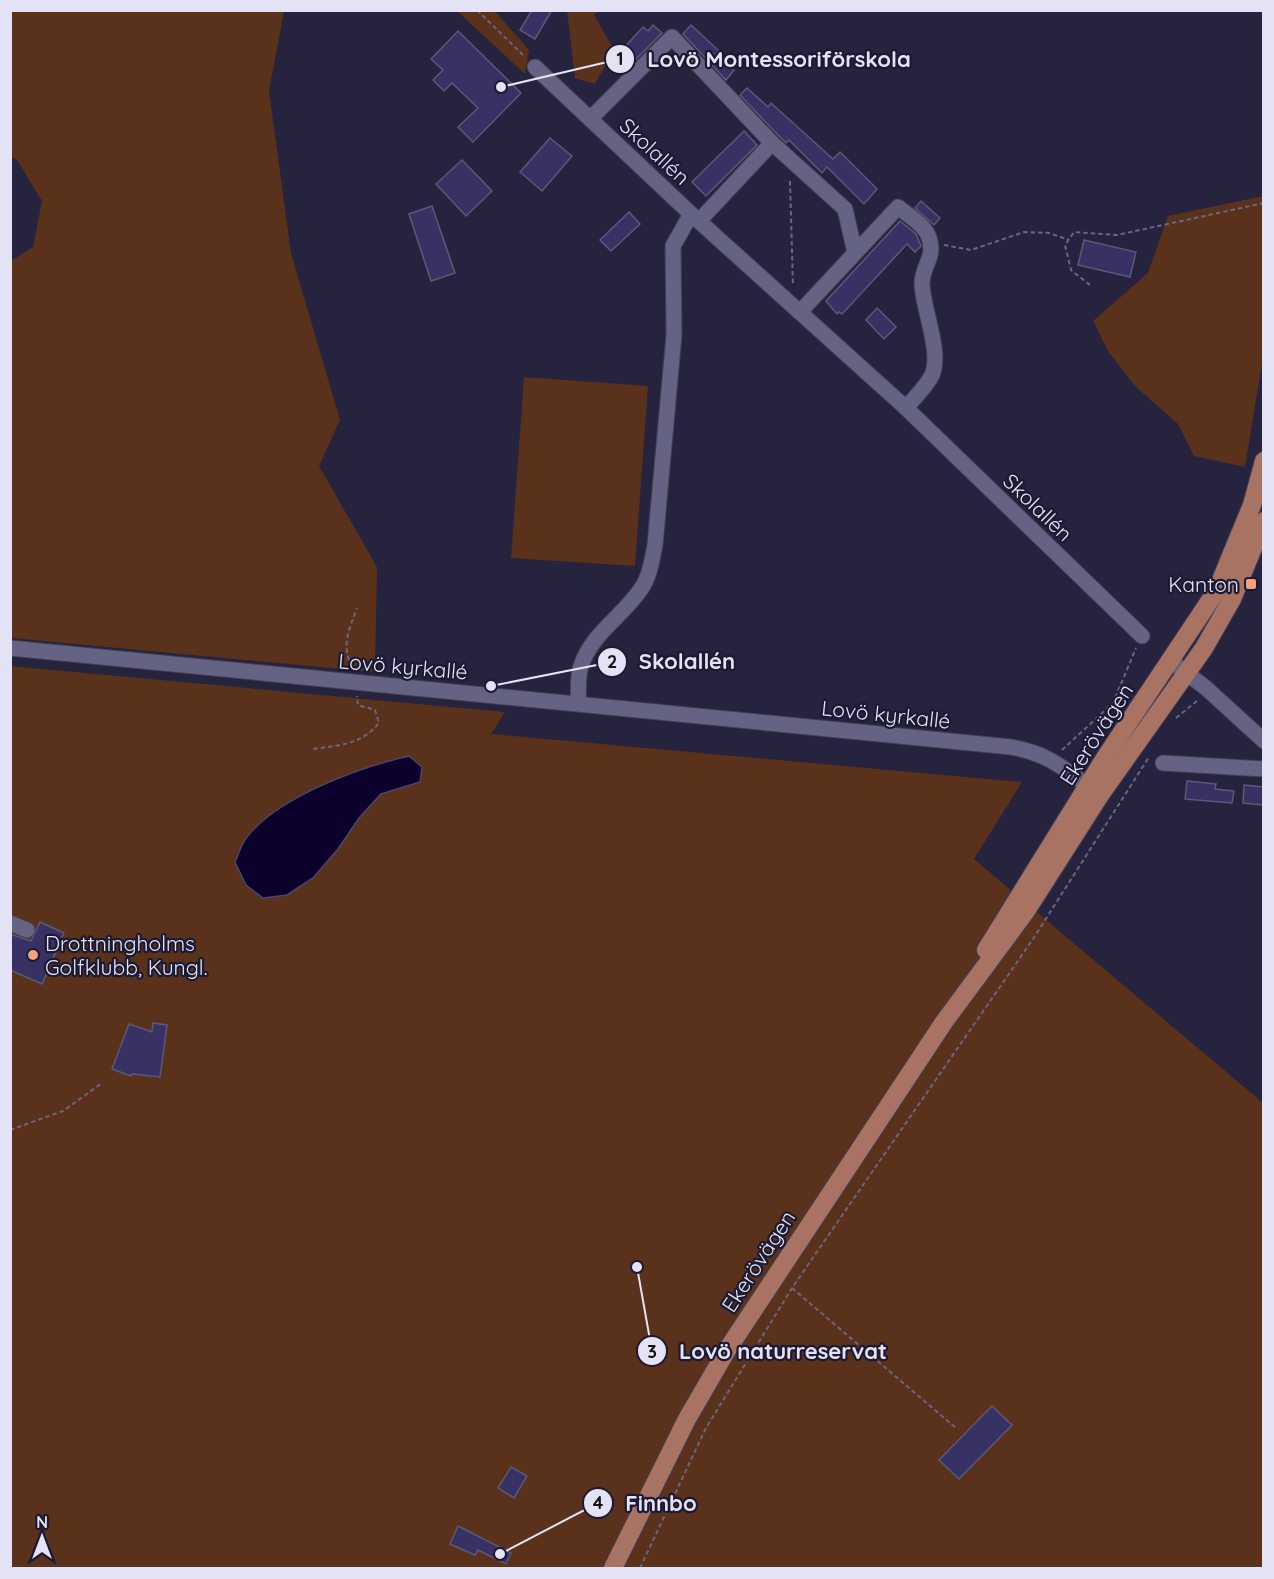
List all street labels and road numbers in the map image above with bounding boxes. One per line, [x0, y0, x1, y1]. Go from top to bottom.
street label: Skolallén [615, 112, 695, 190]
street label: Skolallén [998, 468, 1078, 546]
street label: Lovö kyrkallé [337, 647, 469, 685]
street label: Ekerövägen [1054, 678, 1138, 790]
street label: Lovö kyrkallé [820, 694, 952, 734]
street label: Ekerövägen [716, 1205, 800, 1317]

